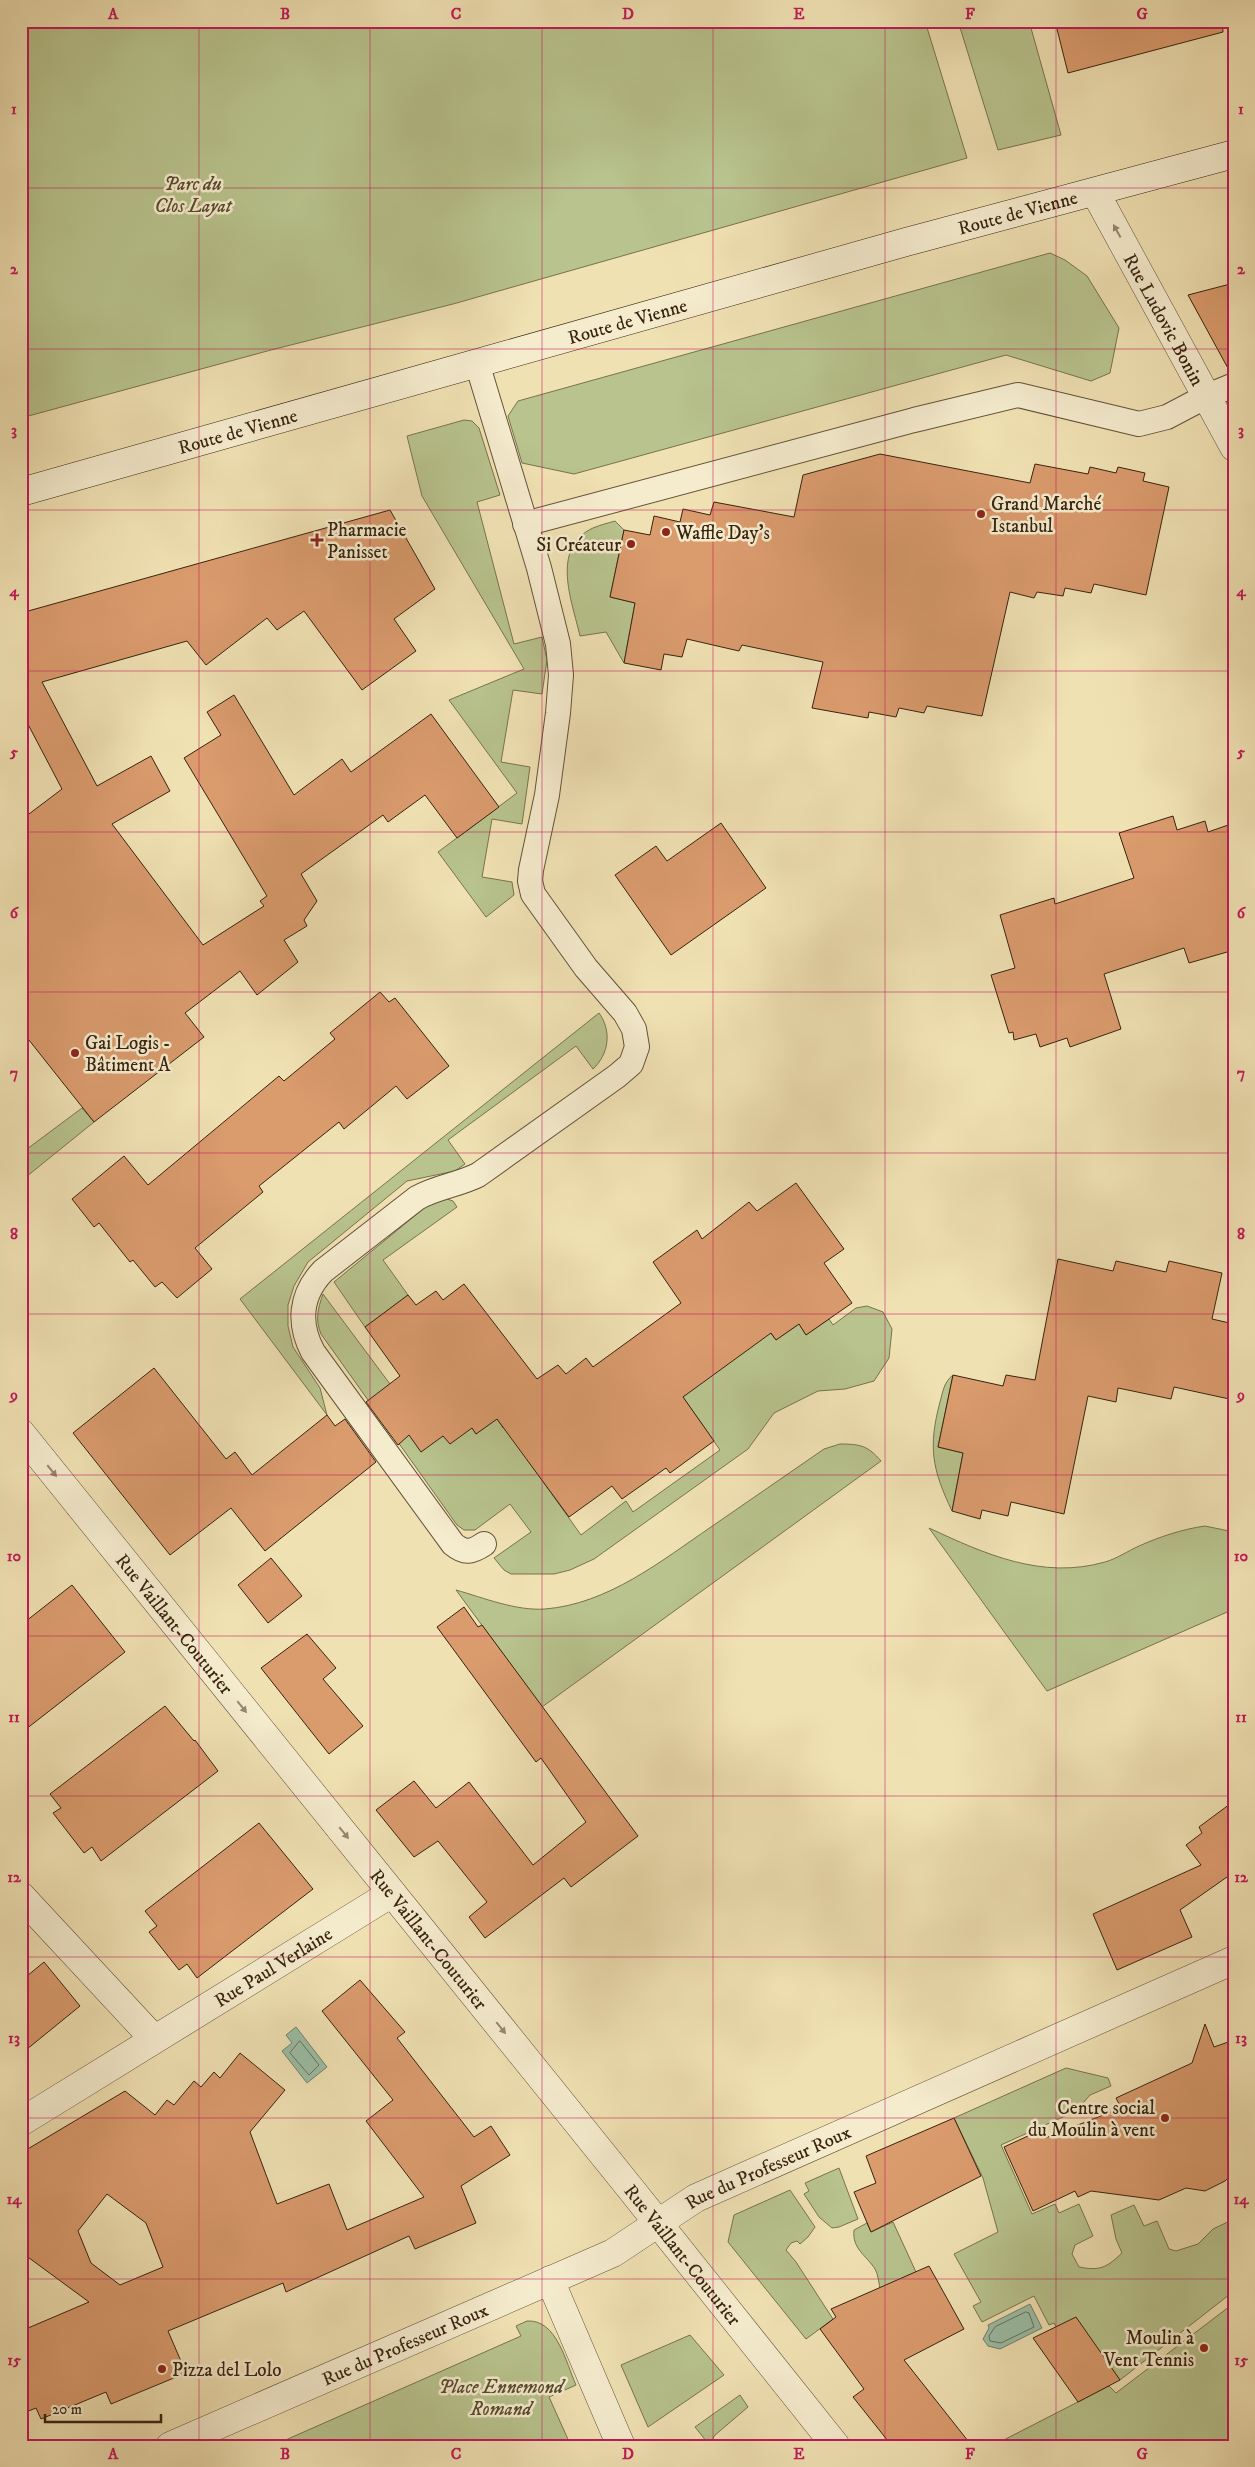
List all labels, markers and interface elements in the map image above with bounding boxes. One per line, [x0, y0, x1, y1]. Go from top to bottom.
text: A [107, 4, 119, 24]
text: B [280, 4, 290, 24]
text: C [451, 4, 461, 24]
text: D [622, 4, 634, 24]
text: E [793, 4, 805, 24]
text: F [965, 4, 975, 24]
text: G [1136, 4, 1148, 24]
text: 1 [11, 99, 17, 119]
text: 1 [1238, 99, 1244, 119]
park label: Parc du Clos Layat [154, 173, 233, 218]
street label: Route de Vienne [956, 186, 1080, 241]
one-way arrow [1112, 224, 1121, 238]
street label: Rue Ludovic Bonin [1118, 250, 1208, 390]
text: 2 [10, 259, 19, 279]
text: 2 [1237, 259, 1246, 279]
street label: Route de Vienne [565, 294, 690, 350]
street label: Route de Vienne [176, 404, 300, 460]
text: 3 [11, 420, 17, 440]
text: 3 [1238, 420, 1244, 440]
place label: Grand Marché Istanbul [991, 493, 1101, 538]
marker: Grand Marché Istanbul [975, 508, 987, 520]
place label: Pharmacie Panisset [327, 519, 407, 564]
place label: Waffle Day's [675, 522, 770, 545]
marker: Waffle Day's [660, 526, 672, 538]
marker: Pharmacie Panisset [311, 534, 323, 546]
place label: Si Créateur [536, 534, 621, 557]
marker: Si Créateur [625, 538, 637, 550]
text: 4 [8, 581, 19, 601]
text: 4 [1235, 581, 1246, 601]
text: 5 [9, 742, 18, 762]
text: 5 [1236, 742, 1245, 762]
text: 6 [10, 903, 20, 923]
text: 6 [1237, 903, 1247, 923]
place label: Gai Logis - Bâtiment A [85, 1032, 171, 1077]
marker: Gai Logis - Bâtiment A [69, 1047, 81, 1059]
text: 7 [10, 1063, 18, 1083]
text: 7 [1237, 1063, 1245, 1083]
text: 8 [10, 1224, 18, 1244]
text: 8 [1237, 1224, 1245, 1244]
text: 9 [9, 1385, 18, 1405]
text: 9 [1236, 1385, 1245, 1405]
one-way arrow [46, 1464, 57, 1477]
text: 10 [7, 1546, 22, 1566]
text: 10 [1234, 1546, 1249, 1566]
street label: Rue Vaillant-Couturier [110, 1550, 237, 1700]
one-way arrow [236, 1700, 247, 1713]
text: 11 [8, 1707, 20, 1727]
text: 11 [1235, 1707, 1247, 1727]
one-way arrow [338, 1826, 349, 1839]
street label: Rue Vaillant-Couturier [364, 1865, 492, 2015]
text: 12 [7, 1867, 22, 1887]
text: 12 [1234, 1867, 1249, 1887]
street label: Rue Paul Verlaine [211, 1923, 337, 2013]
one-way arrow [495, 2021, 506, 2034]
text: 13 [8, 2028, 20, 2048]
text: 13 [1235, 2028, 1247, 2048]
place label: Centre social du Moulin à vent [1028, 2097, 1155, 2142]
marker: Centre social du Moulin à vent [1159, 2112, 1171, 2124]
street label: Rue du Professeur Roux [681, 2121, 855, 2215]
street label: Rue Vaillant-Couturier [619, 2180, 745, 2331]
text: 14 [6, 2189, 22, 2209]
text: 14 [1233, 2189, 1249, 2209]
street label: Rue du Professeur Roux [319, 2299, 493, 2391]
place label: Moulin à Vent Tennis [1103, 2327, 1194, 2372]
marker: Moulin à Vent Tennis [1198, 2342, 1210, 2354]
text: 15 [7, 2350, 21, 2370]
text: 15 [1234, 2350, 1248, 2370]
place label: Pizza del Lolo [172, 2359, 281, 2382]
marker: Pizza del Lolo [156, 2363, 168, 2375]
park label: Place Ennemond Romand [439, 2376, 566, 2421]
scale bar [45, 2392, 161, 2424]
text: 20 m [52, 2400, 82, 2419]
text: A [107, 2444, 119, 2464]
text: B [280, 2444, 290, 2464]
text: C [451, 2444, 461, 2464]
text: D [622, 2444, 634, 2464]
text: E [793, 2444, 805, 2464]
text: F [965, 2444, 975, 2464]
text: G [1136, 2444, 1148, 2464]

